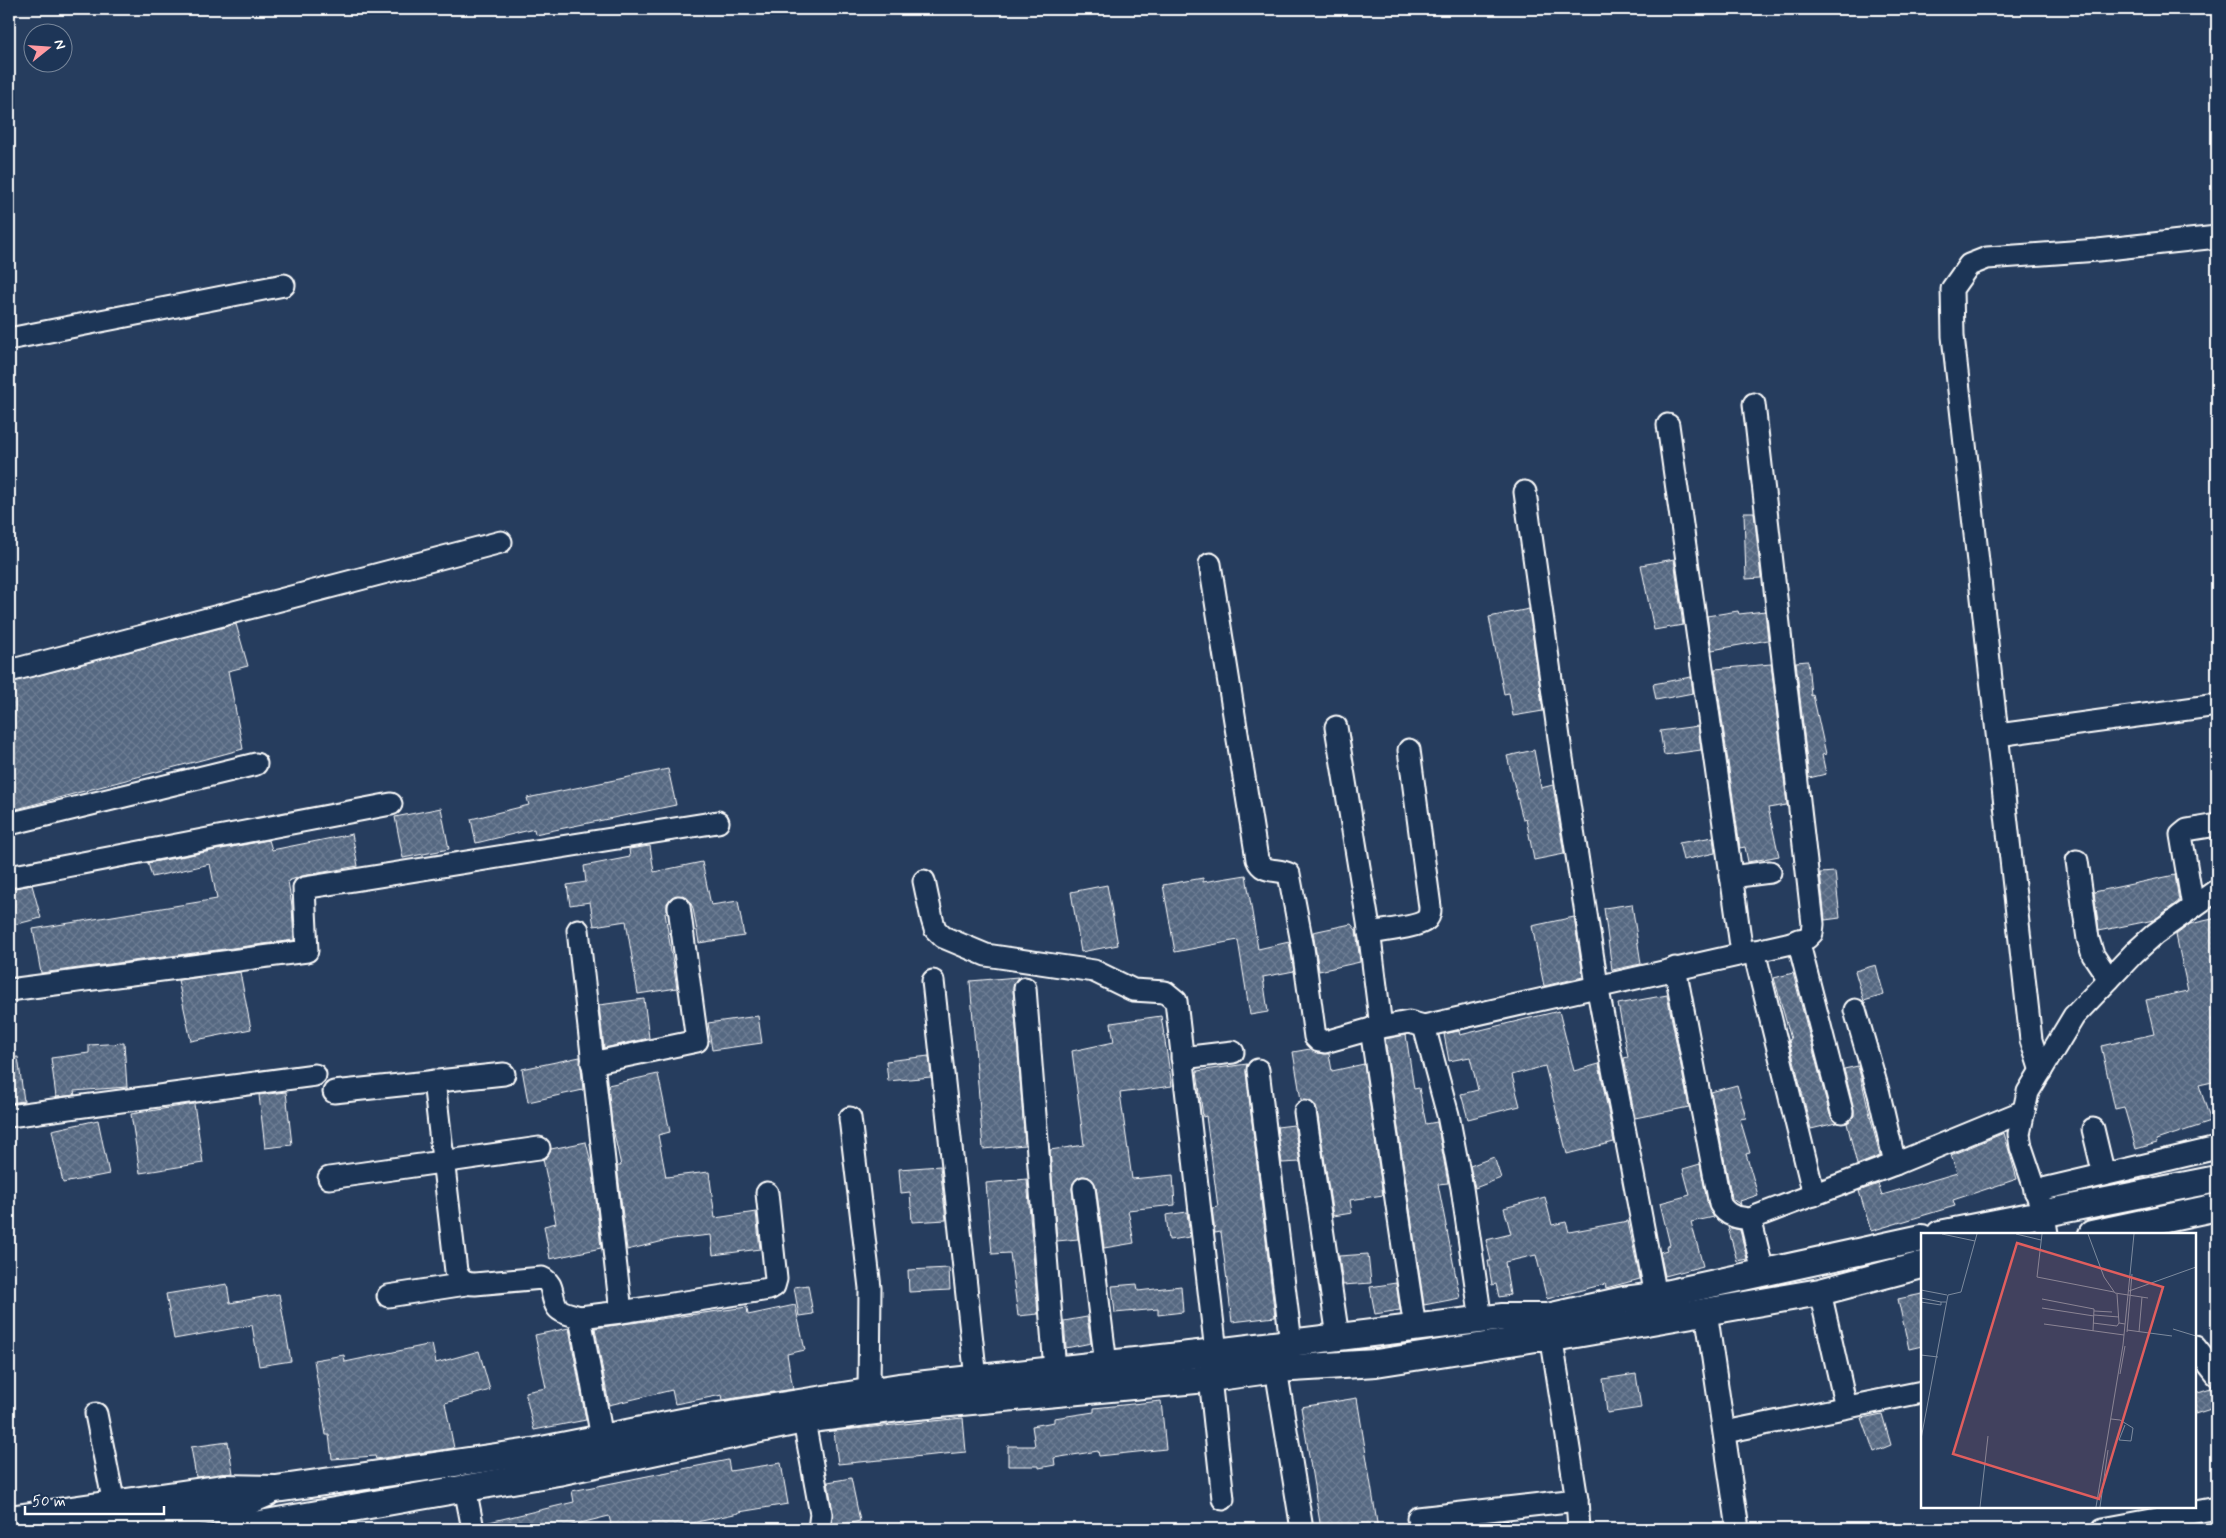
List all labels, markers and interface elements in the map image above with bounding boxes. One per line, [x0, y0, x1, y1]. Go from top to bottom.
north arrow [22, 22, 72, 72]
text: N [50, 37, 69, 52]
inset map [1921, 1233, 2196, 1508]
scale bar [25, 1483, 164, 1515]
text: 50 m [32, 1492, 66, 1512]

